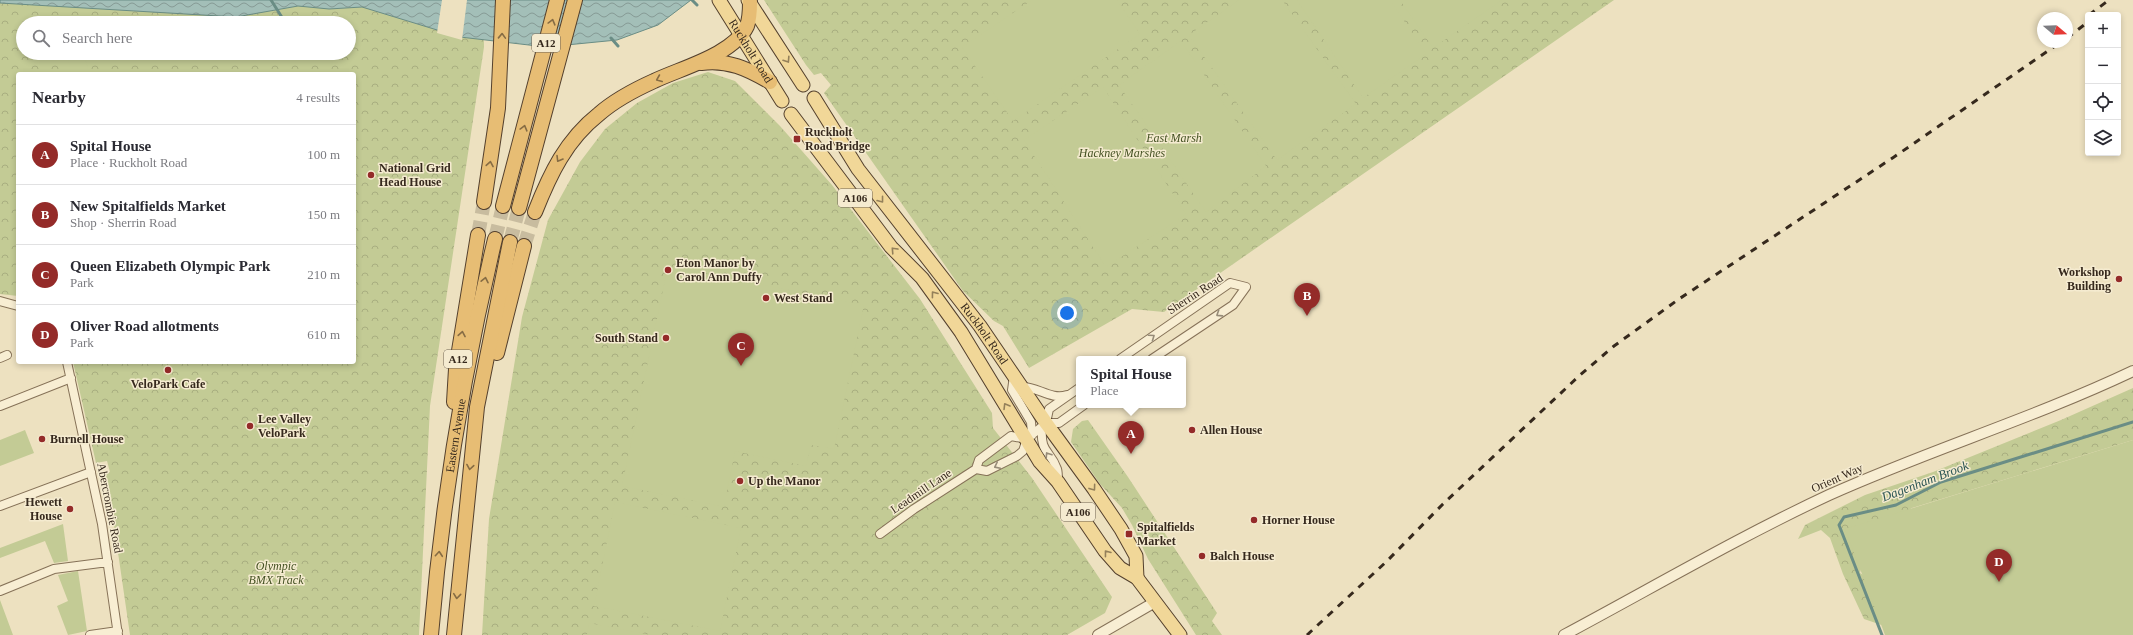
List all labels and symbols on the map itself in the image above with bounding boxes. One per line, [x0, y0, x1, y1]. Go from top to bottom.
north arrow [2037, 12, 2073, 48]
street label: Ruckholt Road [726, 16, 776, 85]
one-way arrow [547, 18, 555, 25]
one-way arrow [498, 33, 506, 39]
road number: A12 [532, 34, 560, 52]
one-way arrow [782, 56, 790, 63]
one-way arrow [655, 74, 662, 82]
one-way arrow [519, 124, 528, 131]
place label: Ruckholt Road Bridge [805, 125, 871, 153]
park label: East Marsh [1145, 131, 1202, 145]
marker: Ruckholt Road Bridge [792, 134, 802, 144]
park label: Hackney Marshes [1078, 146, 1165, 160]
one-way arrow [557, 155, 564, 162]
place label: National Grid Head House [379, 161, 451, 189]
one-way arrow [486, 161, 494, 167]
marker: National Grid Head House [366, 170, 376, 180]
road number: A106 [838, 189, 872, 207]
one-way arrow [877, 195, 884, 202]
one-way arrow [892, 248, 899, 255]
place label: Eton Manor by Carol Ann Duffy [676, 256, 762, 284]
marker: Eton Manor by Carol Ann Duffy [663, 265, 673, 275]
place label: Workshop Building [2058, 265, 2111, 293]
street label: Sherrin Road [1164, 271, 1226, 317]
marker: Workshop Building [2114, 274, 2124, 284]
one-way arrow [481, 277, 489, 284]
pin: B [1294, 283, 1320, 316]
place label: West Stand [774, 291, 833, 305]
one-way arrow [931, 291, 938, 298]
marker: West Stand [761, 293, 771, 303]
street label: Ruckholt Road [958, 300, 1011, 367]
your location [1057, 303, 1077, 323]
one-way arrow [1216, 310, 1223, 317]
one-way arrow [458, 331, 466, 337]
place label: South Stand [595, 331, 658, 345]
marker: South Stand [661, 333, 671, 343]
pin: C [728, 333, 754, 366]
one-way arrow [1148, 335, 1155, 342]
road number: A12 [444, 350, 472, 368]
marker: VeloPark Cafe [163, 365, 173, 375]
place label: VeloPark Cafe [131, 377, 206, 391]
street label: Eastern Avenue [443, 397, 469, 474]
one-way arrow [1003, 403, 1010, 410]
place label: Lee Valley VeloPark [258, 412, 311, 440]
marker: Lee Valley VeloPark [245, 421, 255, 431]
pin: A [1118, 421, 1144, 454]
place label: Allen House [1200, 423, 1263, 437]
marker: Allen House [1187, 425, 1197, 435]
place label: Burnell House [50, 432, 124, 446]
marker: Burnell House [37, 434, 47, 444]
one-way arrow [1046, 453, 1053, 460]
water label: Dagenham Brook [1879, 458, 1971, 505]
street label: Orient Way [1809, 460, 1865, 496]
one-way arrow [994, 461, 1001, 469]
street label: Abercrombie Road [94, 462, 126, 554]
one-way arrow [466, 464, 475, 470]
street label: Leadmill Lane [888, 466, 954, 516]
place label: Up the Manor [748, 474, 821, 488]
marker: Up the Manor [735, 476, 745, 486]
one-way arrow [1088, 484, 1096, 491]
place label: Hewett House [25, 495, 63, 523]
road number: A106 [1061, 503, 1095, 521]
marker: Hewett House [65, 504, 75, 514]
place label: Horner House [1262, 513, 1335, 527]
marker: Horner House [1249, 515, 1259, 525]
place label: Spitalfields Market [1137, 520, 1195, 548]
marker: Spitalfields Market [1124, 529, 1134, 539]
place label: Balch House [1210, 549, 1275, 563]
pin: D [1986, 549, 2012, 582]
one-way arrow [434, 551, 443, 557]
one-way arrow [1105, 551, 1112, 558]
marker: Balch House [1197, 551, 1207, 561]
park label: Olympic BMX Track [249, 559, 304, 587]
one-way arrow [452, 593, 461, 599]

